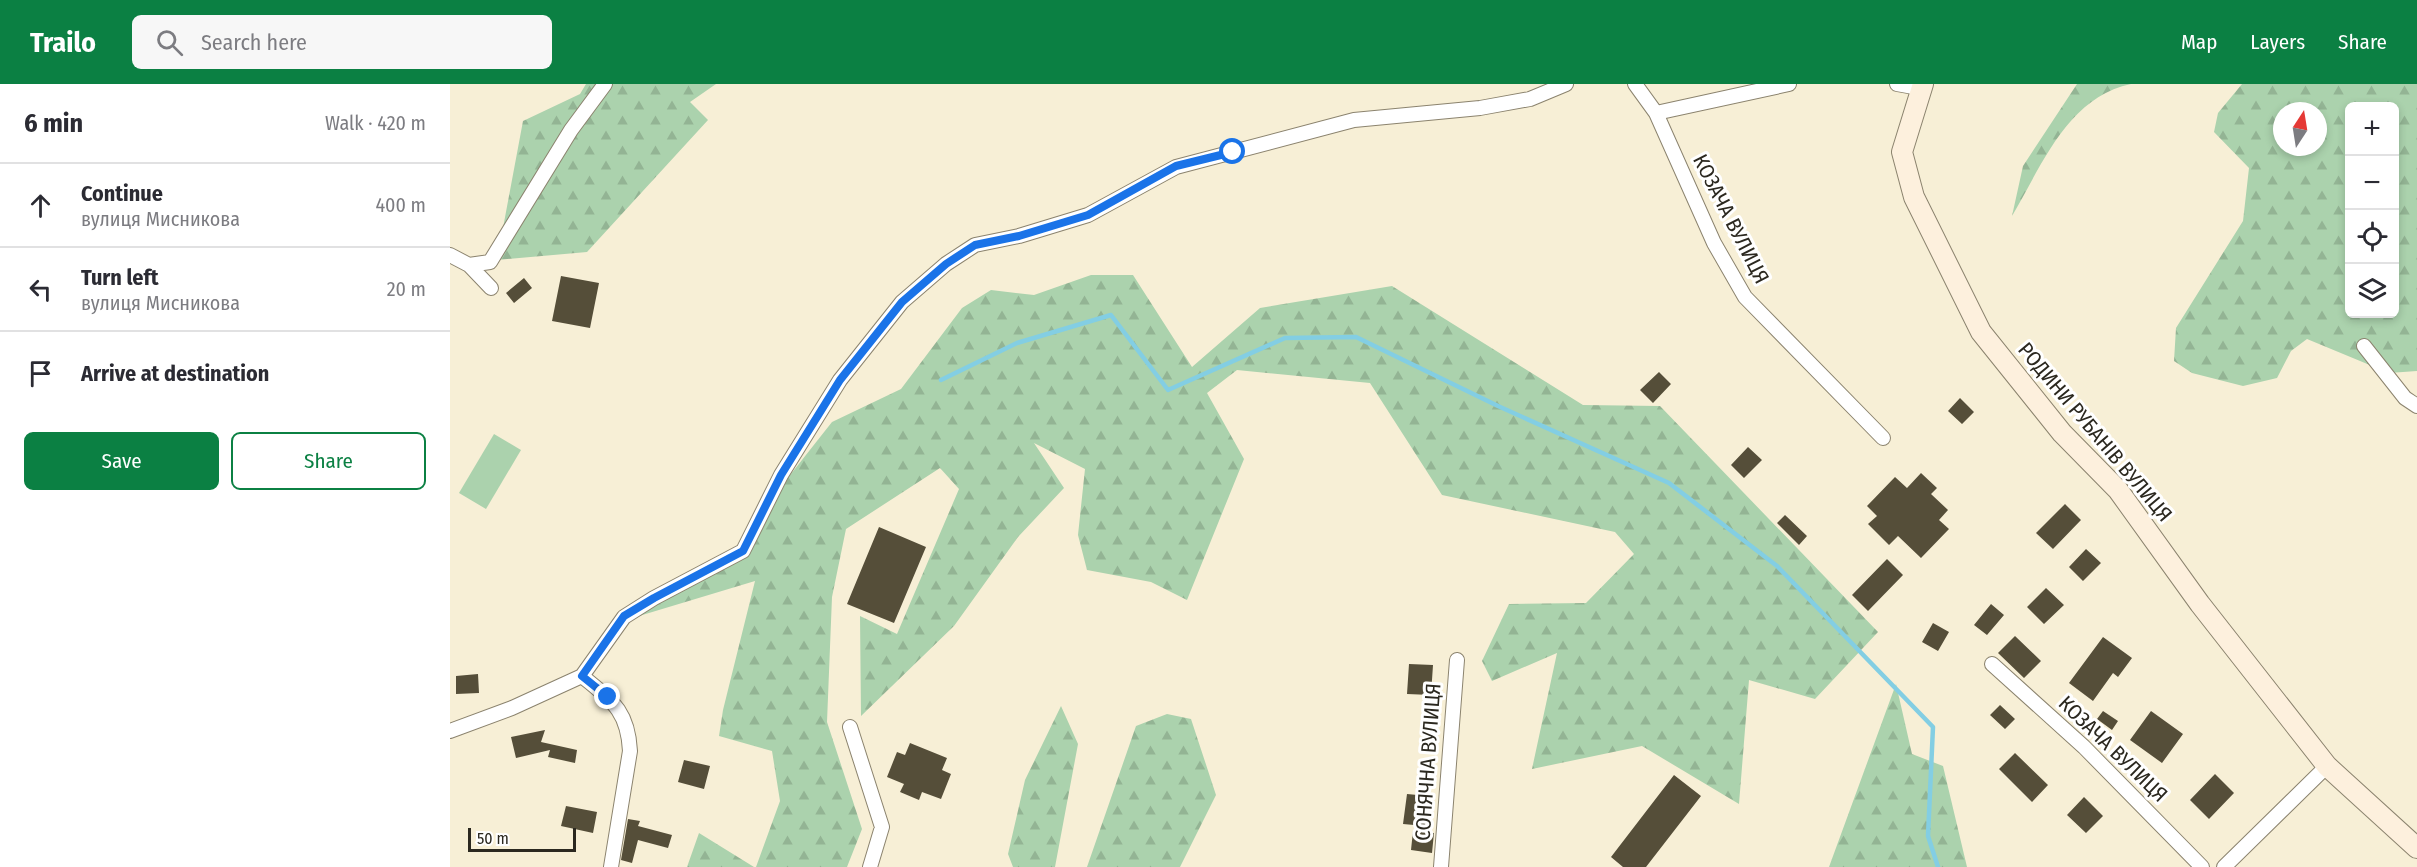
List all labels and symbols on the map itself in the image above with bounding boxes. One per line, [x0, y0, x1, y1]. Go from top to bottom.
north arrow [2273, 102, 2327, 156]
route start [1219, 138, 1245, 164]
street label: КОЗАЧА ВУЛИЦЯ [1687, 150, 1775, 288]
street label: РОДИНИ РУБАНІВ ВУЛИЦЯ [2012, 337, 2178, 527]
street label: СОНЯЧНА ВУЛИЦЯ [1410, 682, 1446, 842]
route end [594, 683, 620, 709]
street label: КОЗАЧА ВУЛИЦЯ [2053, 690, 2173, 808]
scale bar [468, 825, 576, 852]

